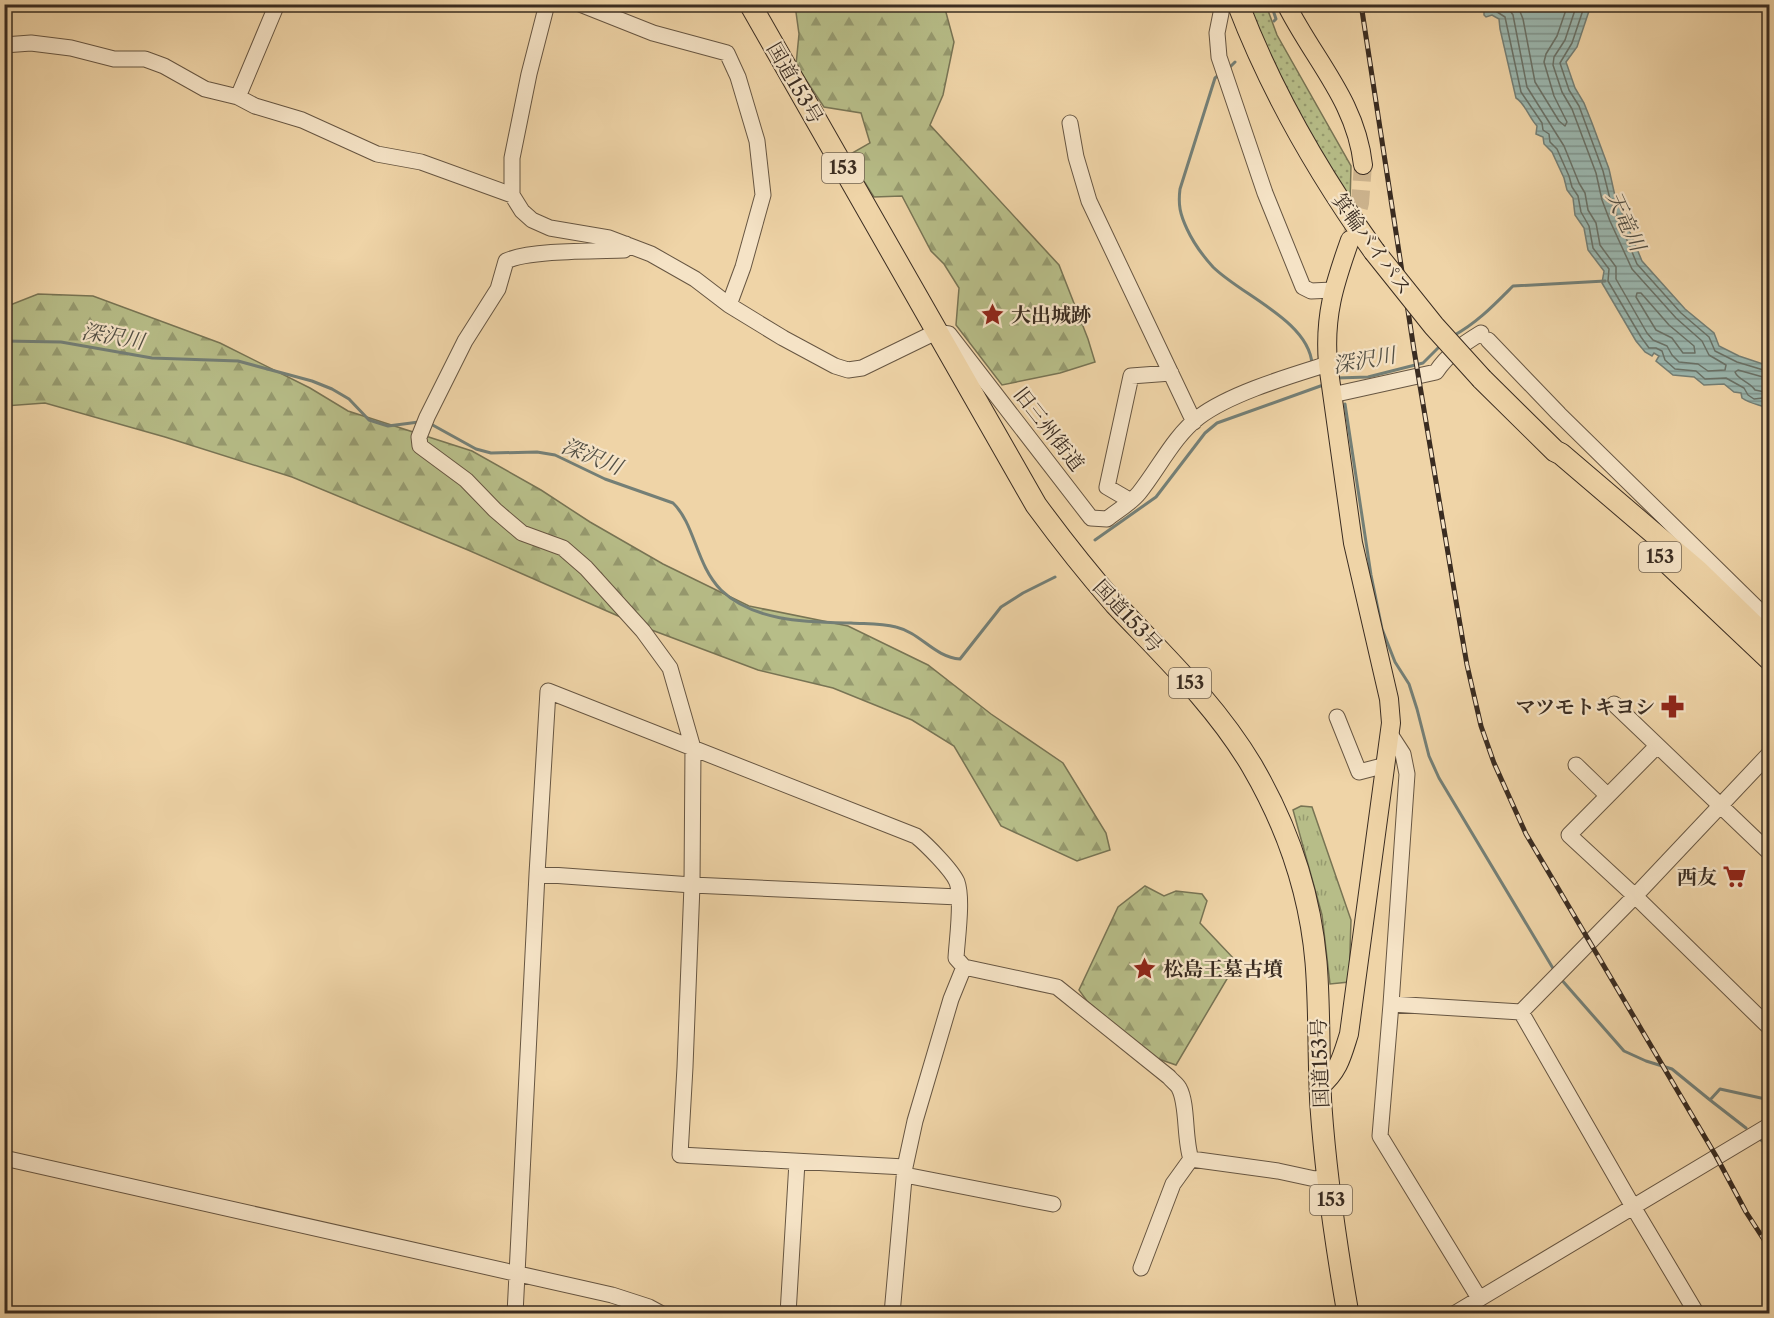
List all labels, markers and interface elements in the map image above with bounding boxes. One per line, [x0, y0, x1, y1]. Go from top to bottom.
street label: 国道153号 [762, 38, 828, 128]
road number: 153 [822, 153, 864, 183]
water label: 天竜川 [1601, 187, 1651, 257]
street label: 箕輪バイパス [1327, 189, 1417, 299]
place icon: 大出城跡 [980, 302, 1006, 328]
place label: 大出城跡 [1011, 303, 1091, 327]
water label: 深沢川 [80, 318, 148, 354]
water label: 深沢川 [1331, 342, 1399, 378]
street label: 旧三州街道 [1009, 382, 1089, 476]
water label: 深沢川 [558, 433, 628, 480]
road number: 153 [1639, 542, 1681, 572]
street label: 国道153号 [1088, 575, 1168, 657]
road number: 153 [1169, 668, 1211, 698]
pharmacy icon: マツモトキヨシ [1660, 694, 1686, 720]
place label: マツモトキヨシ [1516, 695, 1655, 719]
supermarket icon: 西友 [1722, 864, 1748, 890]
place label: 西友 [1677, 865, 1717, 889]
place icon: 松島王墓古墳 [1132, 956, 1158, 982]
place label: 松島王墓古墳 [1163, 957, 1283, 981]
street label: 国道153号 [1306, 1017, 1334, 1109]
road number: 153 [1310, 1185, 1352, 1215]

